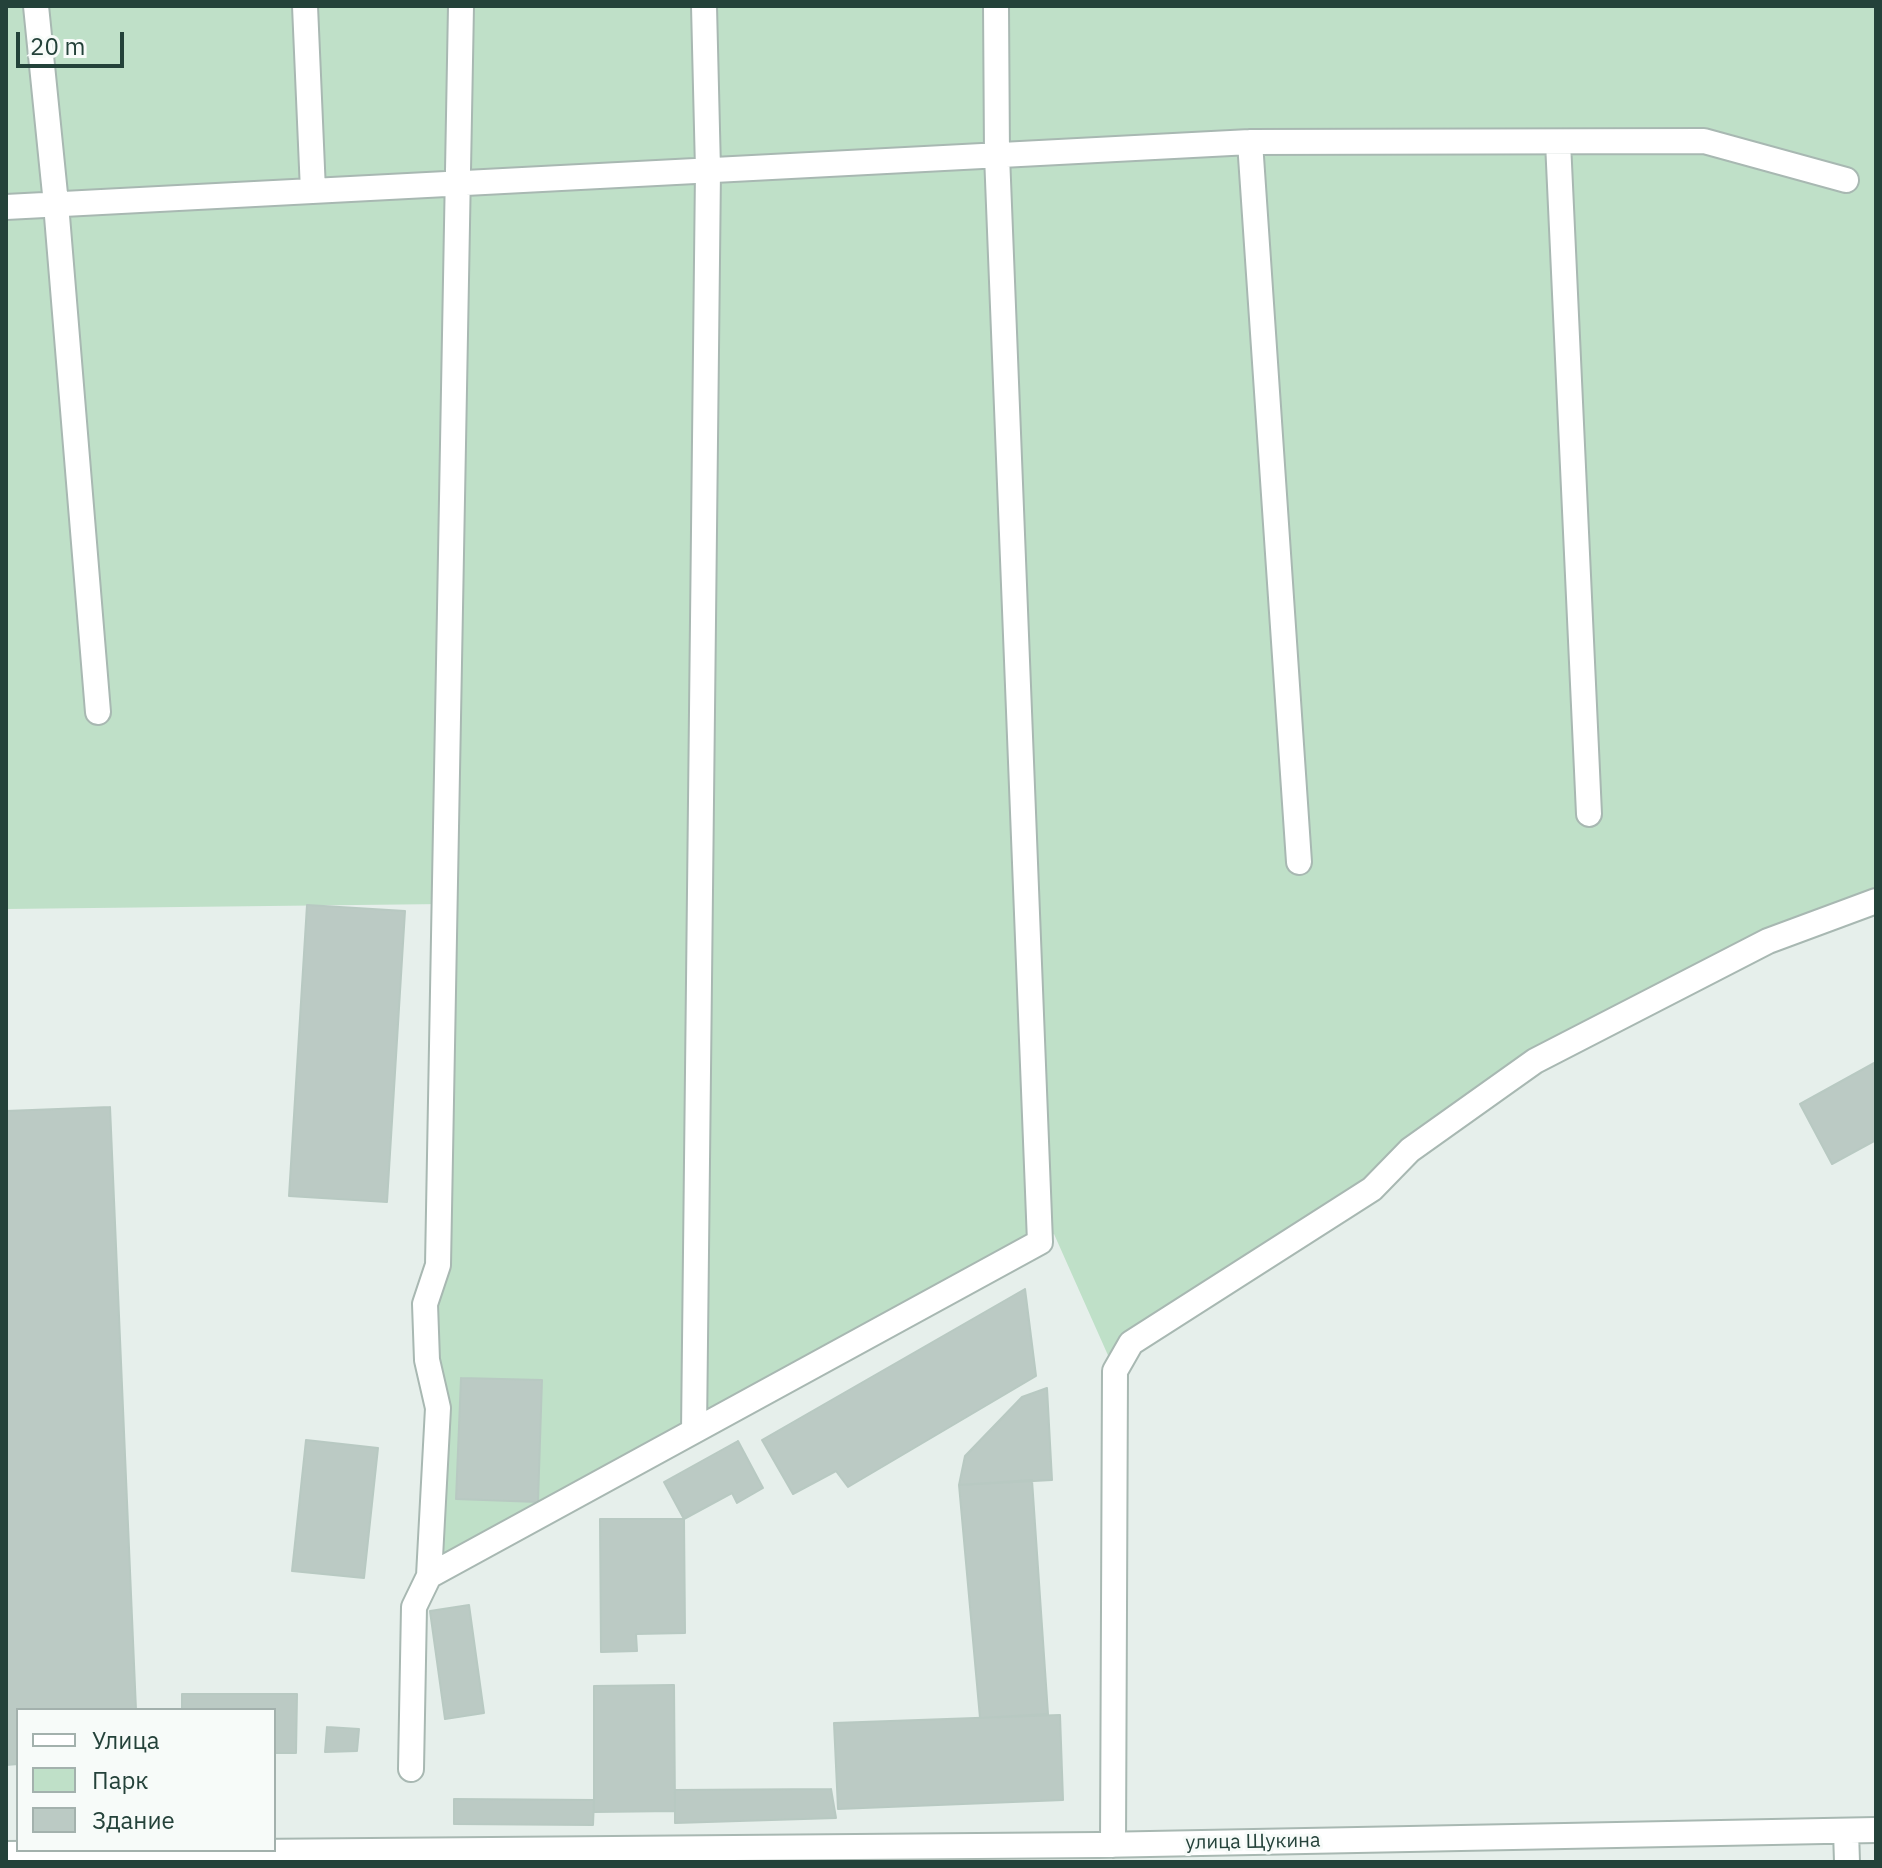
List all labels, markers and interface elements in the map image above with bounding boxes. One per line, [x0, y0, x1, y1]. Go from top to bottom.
scale bar [20, 16, 128, 66]
text: 20 m [30, 30, 85, 62]
legend [16, 1708, 276, 1852]
text: Улица [92, 1724, 160, 1756]
text: Парк [92, 1764, 149, 1796]
text: Здание [92, 1804, 175, 1836]
street label: улица Щукина [1185, 1829, 1321, 1855]

